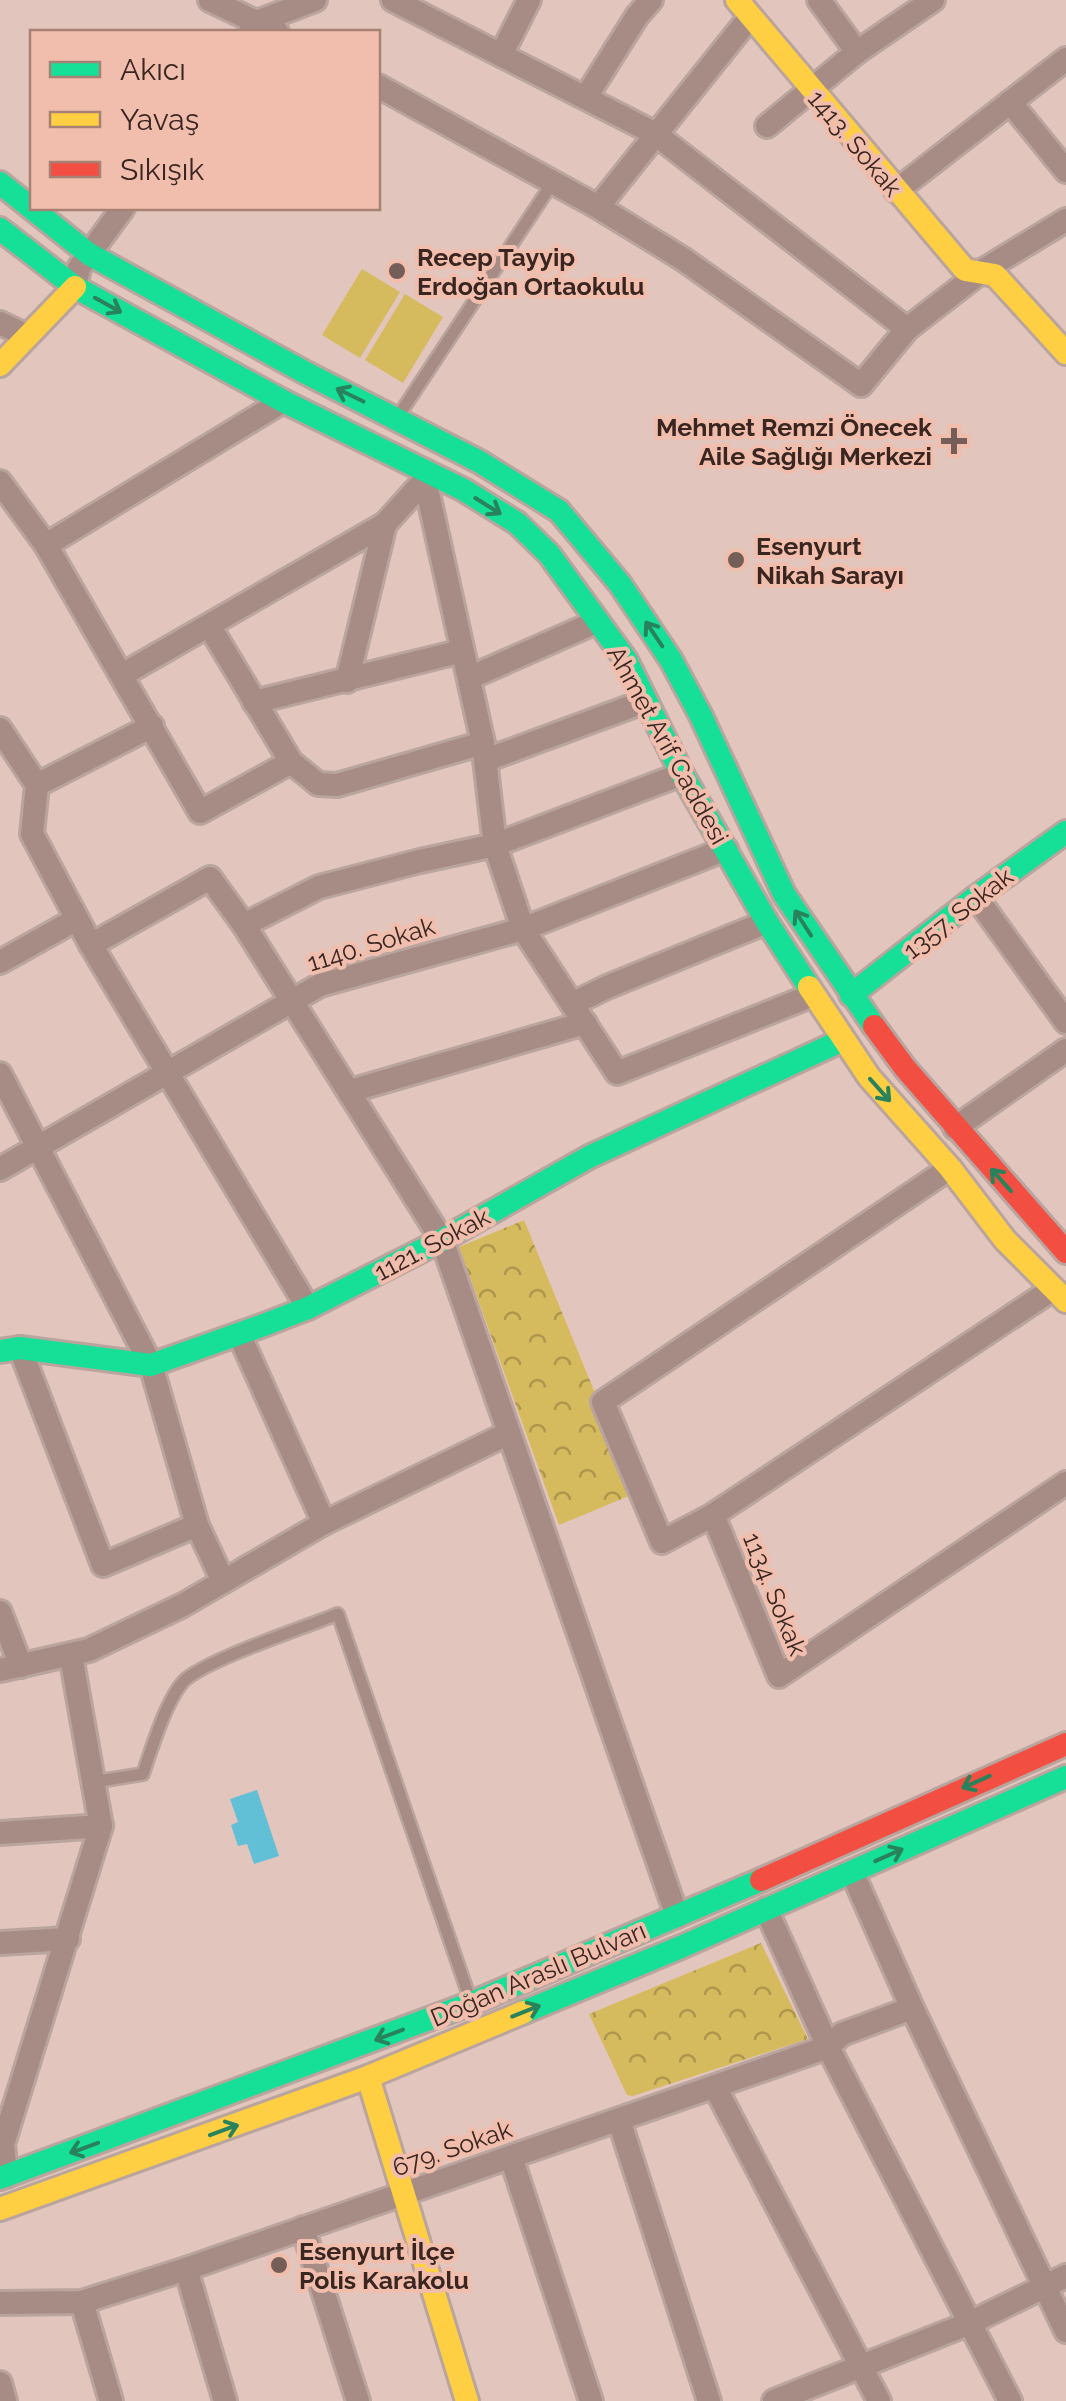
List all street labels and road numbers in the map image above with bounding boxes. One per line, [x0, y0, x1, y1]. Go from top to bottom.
street label: 1413. Sokak [802, 84, 909, 203]
street label: Ahmet Arif Caddesi [601, 641, 735, 849]
street label: 1357. Sokak [897, 861, 1019, 965]
street label: 1140. Sokak [304, 910, 439, 978]
street label: 1121. Sokak [369, 1201, 495, 1287]
street label: 1134. Sokak [737, 1528, 813, 1660]
street label: Doğan Araslı Bulvarı [426, 1915, 650, 2033]
street label: 679. Sokak [388, 2113, 516, 2182]

